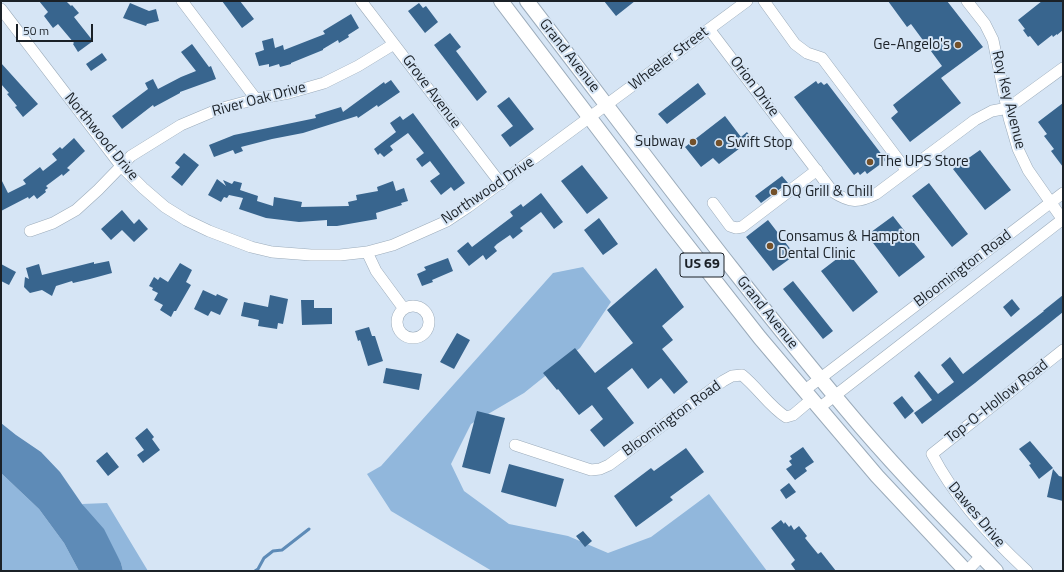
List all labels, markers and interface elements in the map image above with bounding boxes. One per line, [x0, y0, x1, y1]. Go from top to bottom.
scale bar [18, 16, 95, 42]
street label: Grand Avenue [535, 16, 603, 96]
text: 50 m [23, 21, 49, 40]
street label: Wheeler Street [626, 23, 712, 95]
place label: Ge-Angelo's [873, 36, 950, 54]
marker: Ge-Angelo's [953, 40, 963, 50]
street label: Roy Key Avenue [987, 49, 1029, 151]
street label: Grove Avenue [398, 52, 464, 132]
street label: Orion Drive [726, 53, 782, 121]
street label: River Oak Drive [210, 79, 308, 121]
street label: Northwood Drive [60, 90, 142, 184]
place label: Subway [635, 133, 685, 151]
place label: Swift Stop [727, 134, 792, 152]
marker: Subway [688, 137, 698, 147]
marker: Swift Stop [714, 138, 724, 148]
street label: Northwood Drive [438, 153, 538, 229]
place label: The UPS Store [878, 153, 969, 171]
marker: The UPS Store [865, 157, 875, 167]
place label: DQ Grill & Chill [782, 183, 873, 201]
marker: DQ Grill & Chill [769, 187, 779, 197]
street label: Bloomington Road [911, 227, 1015, 311]
place label: Consamus & Hampton Dental Clinic [778, 228, 920, 263]
marker: Consamus & Hampton Dental Clinic [765, 241, 775, 251]
road number: US 69 [680, 253, 724, 277]
street label: Grand Avenue [732, 273, 802, 353]
street label: Top-O-Hollow Road [942, 356, 1052, 448]
street label: Bloomington Road [619, 377, 725, 461]
street label: Dawes Drive [944, 479, 1008, 551]

